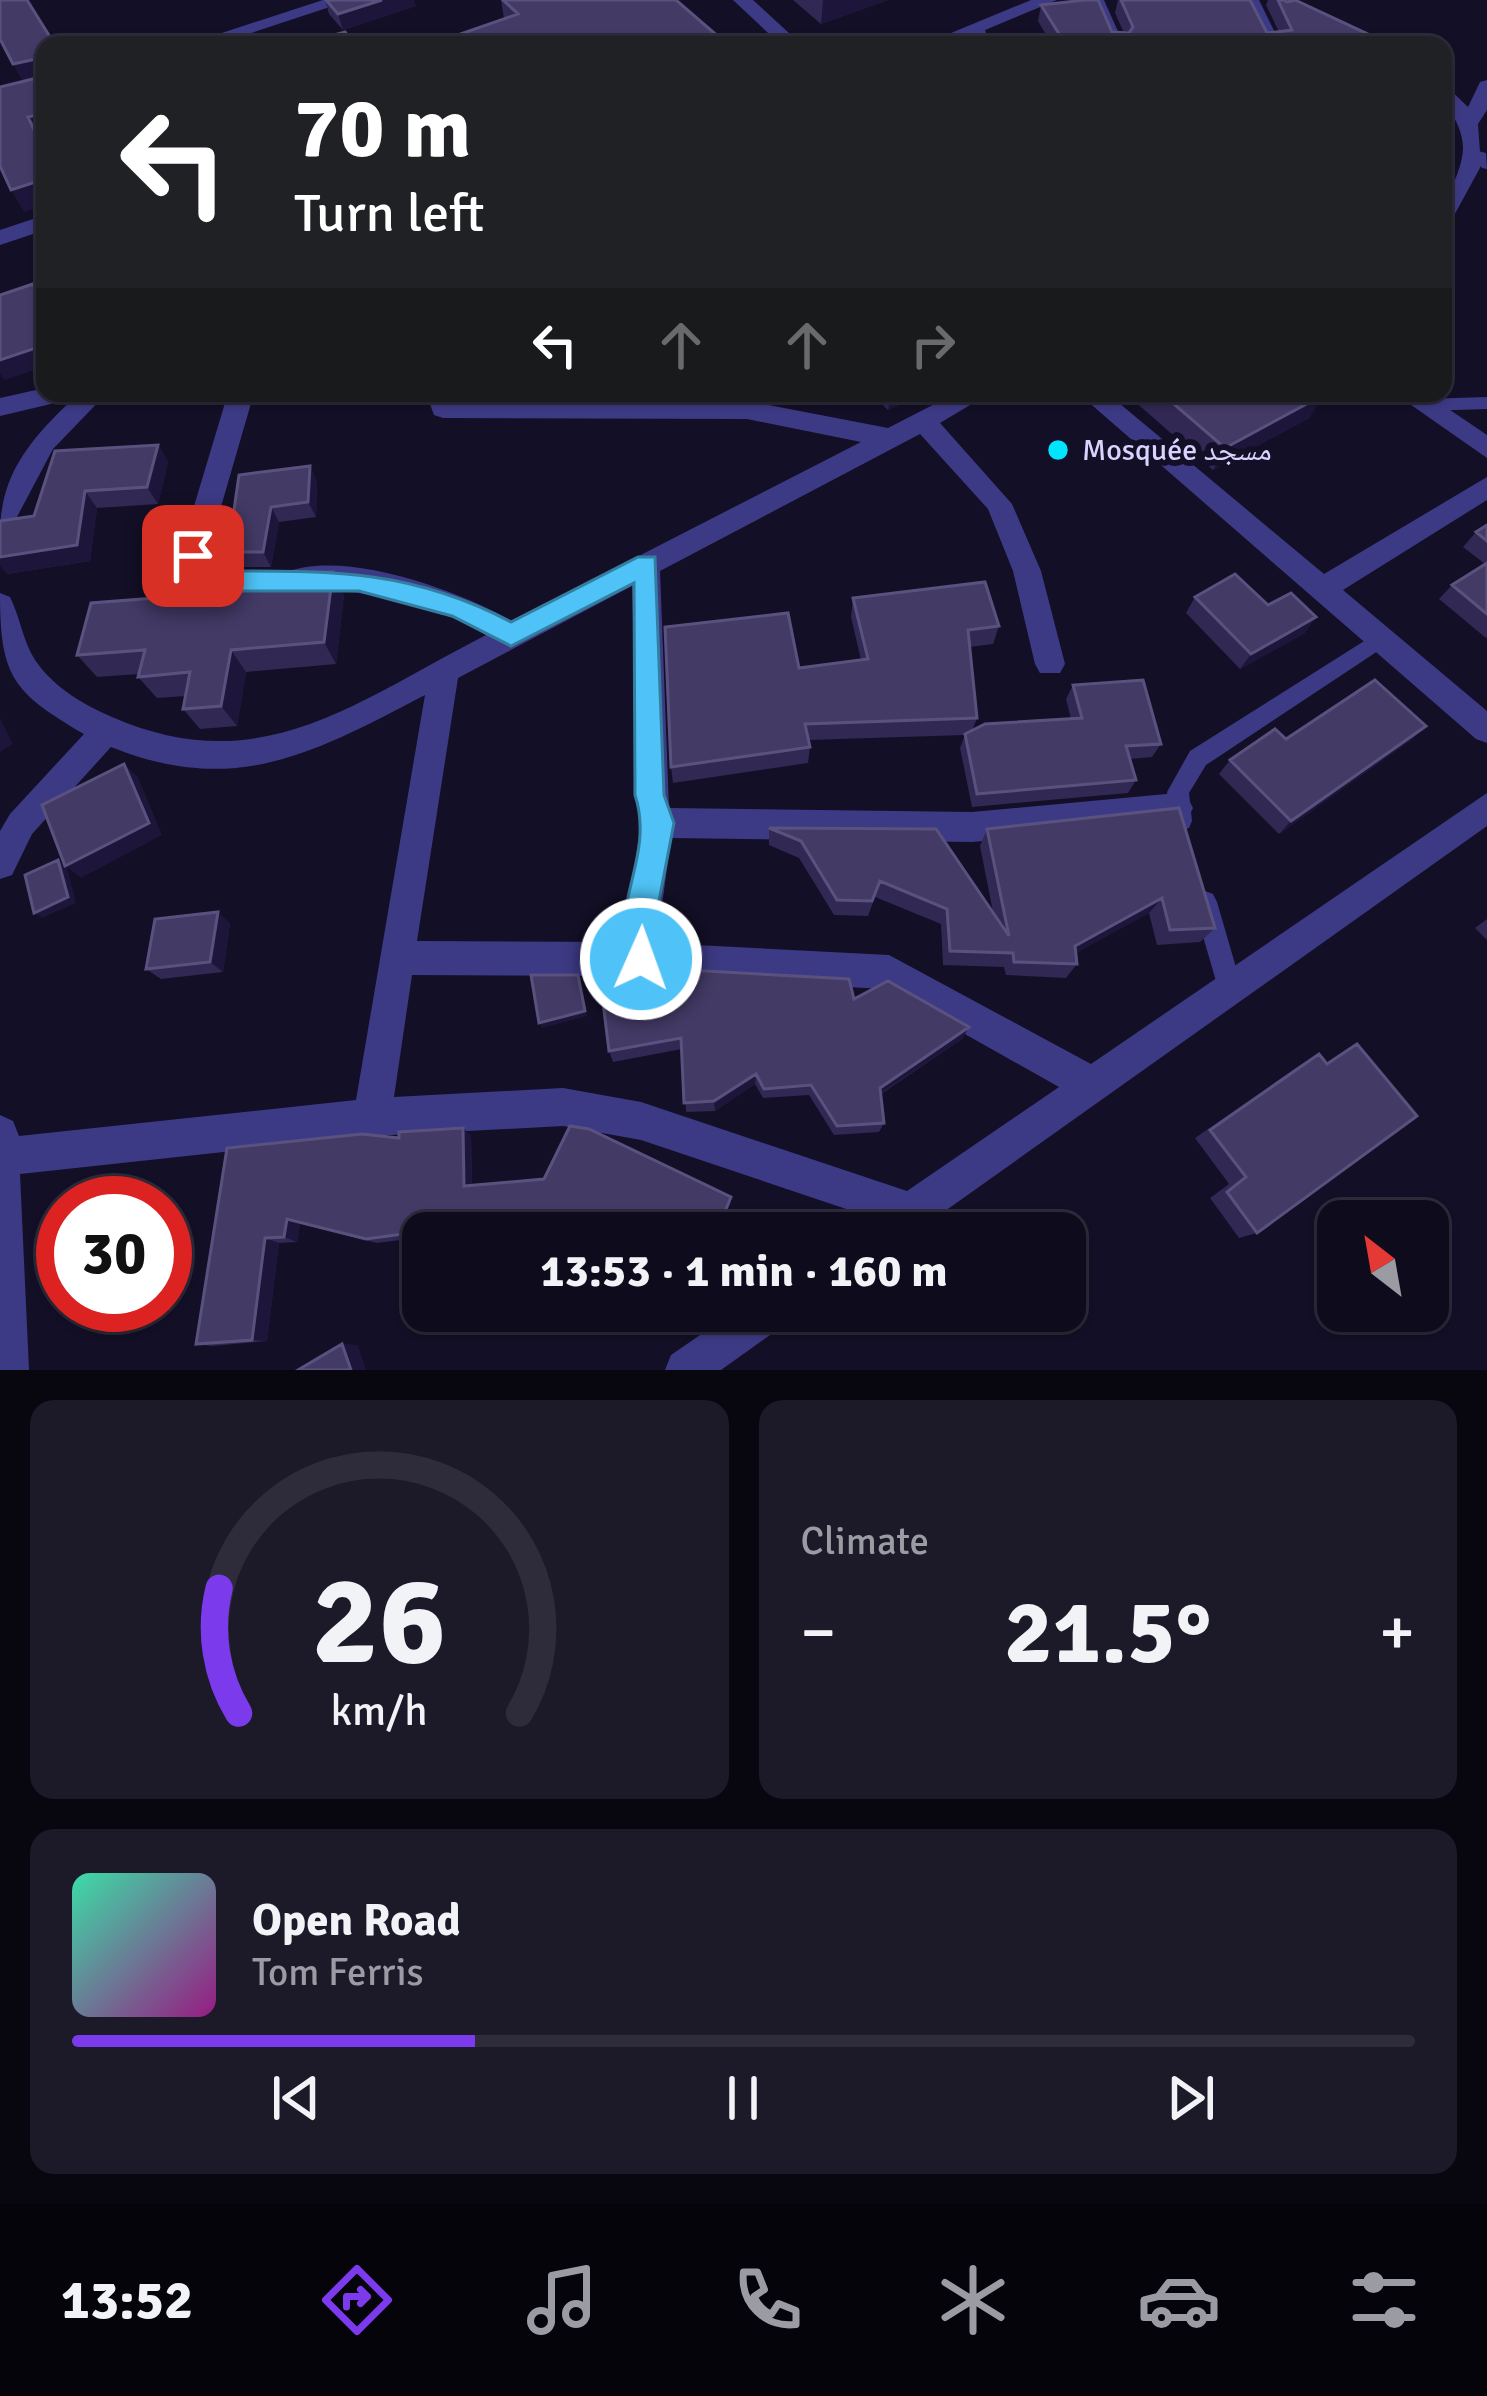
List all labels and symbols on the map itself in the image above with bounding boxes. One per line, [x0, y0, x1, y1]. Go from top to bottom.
place label: Mosquée مسجد [1082, 432, 1272, 469]
marker: Mosquée مسجد [1045, 437, 1071, 463]
pin [142, 505, 244, 607]
position arrow [578, 896, 704, 1022]
speed limit sign: 30 [36, 1176, 192, 1332]
north arrow [1317, 1200, 1449, 1332]

